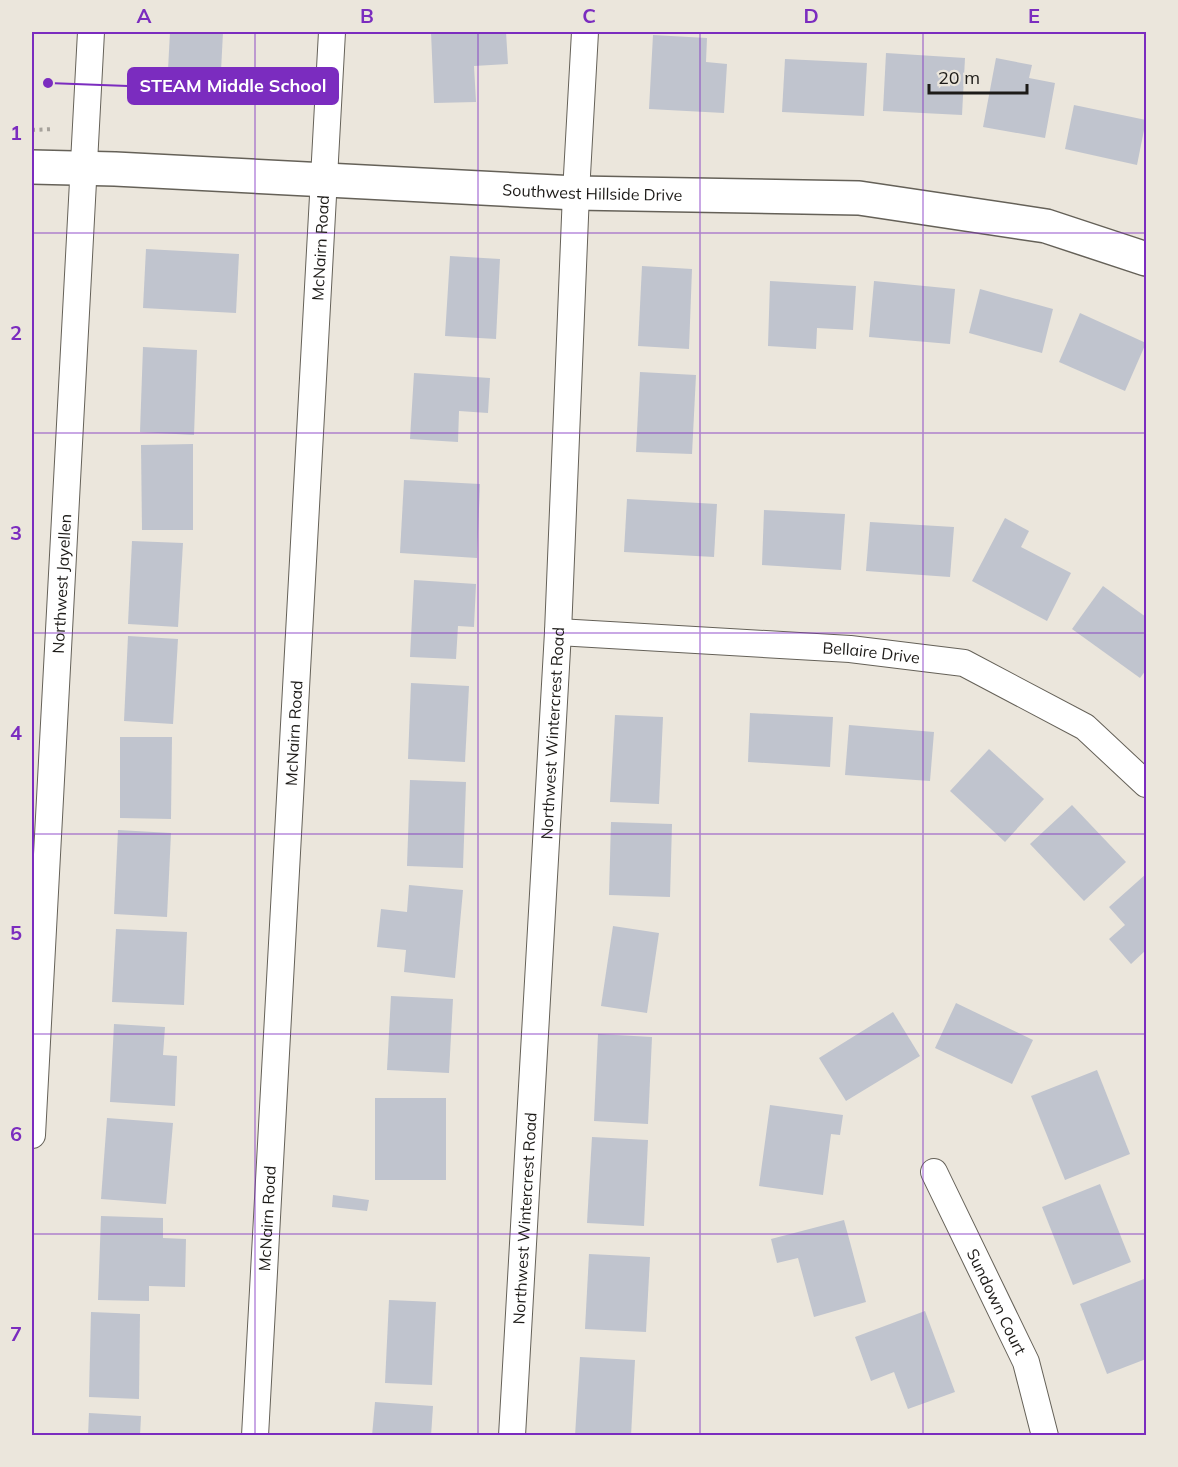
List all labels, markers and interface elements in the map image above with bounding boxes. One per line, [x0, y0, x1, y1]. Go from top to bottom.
text: A [137, 3, 152, 28]
text: B [360, 3, 374, 28]
text: C [582, 3, 596, 28]
text: D [803, 3, 819, 28]
text: E [1028, 3, 1040, 28]
scale bar [929, 57, 1026, 95]
text: 20 m [938, 66, 980, 89]
callout: STEAM Middle School [128, 68, 338, 104]
text: STEAM Middle School [140, 74, 326, 97]
text: 1 [10, 120, 22, 145]
street label: Southwest Hillside Drive [502, 179, 683, 205]
street label: McNairn Road [307, 194, 333, 301]
text: 2 [10, 320, 22, 345]
street label: Northwest Jayellen [48, 513, 75, 654]
text: 3 [10, 520, 22, 545]
street label: Northwest Wintercrest Road [536, 627, 568, 840]
street label: Bellaire Drive [822, 637, 921, 668]
street label: McNairn Road [281, 680, 306, 786]
text: 4 [10, 720, 22, 745]
text: 5 [10, 920, 22, 945]
street label: Northwest Wintercrest Road [508, 1112, 541, 1325]
text: 6 [10, 1121, 22, 1146]
street label: McNairn Road [254, 1165, 280, 1272]
street label: Sundown Court [963, 1245, 1031, 1358]
text: 7 [10, 1321, 22, 1346]

